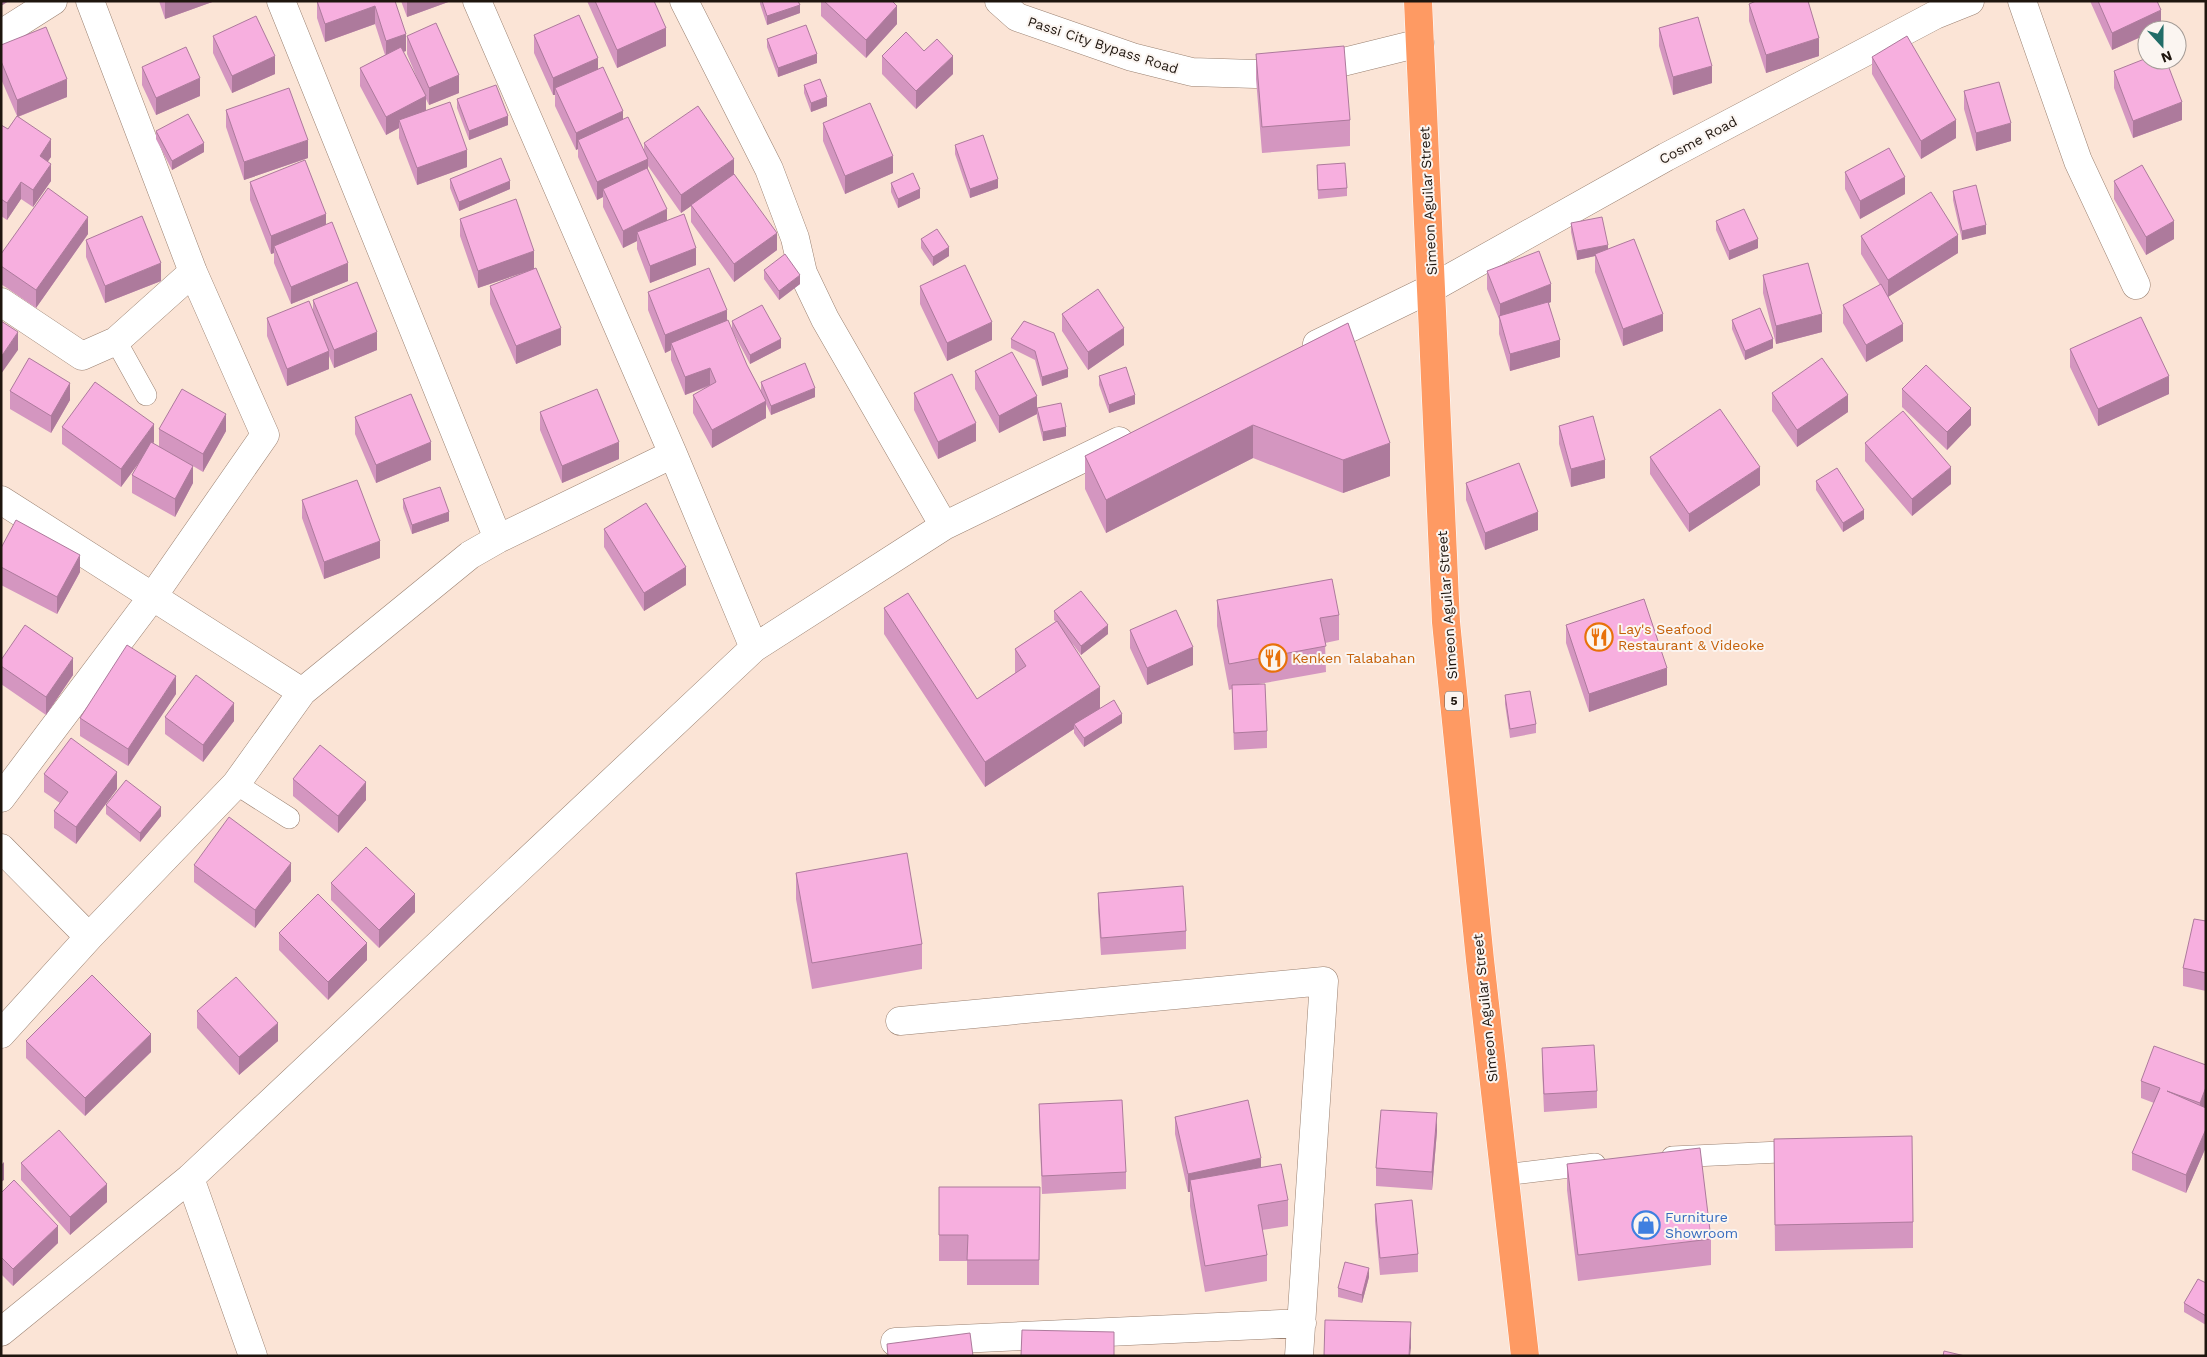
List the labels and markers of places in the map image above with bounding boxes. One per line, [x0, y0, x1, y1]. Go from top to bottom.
place label: Lay's Seafood Restaurant & Videoke [1618, 621, 1764, 653]
restaurant icon: Lay's Seafood Restaurant & Videoke [1584, 622, 1614, 652]
restaurant icon: Kenken Talabahan [1258, 643, 1288, 673]
place label: Kenken Talabahan [1292, 650, 1415, 666]
place label: Furniture Showroom [1665, 1209, 1738, 1241]
shop icon: Furniture Showroom [1631, 1210, 1661, 1240]

